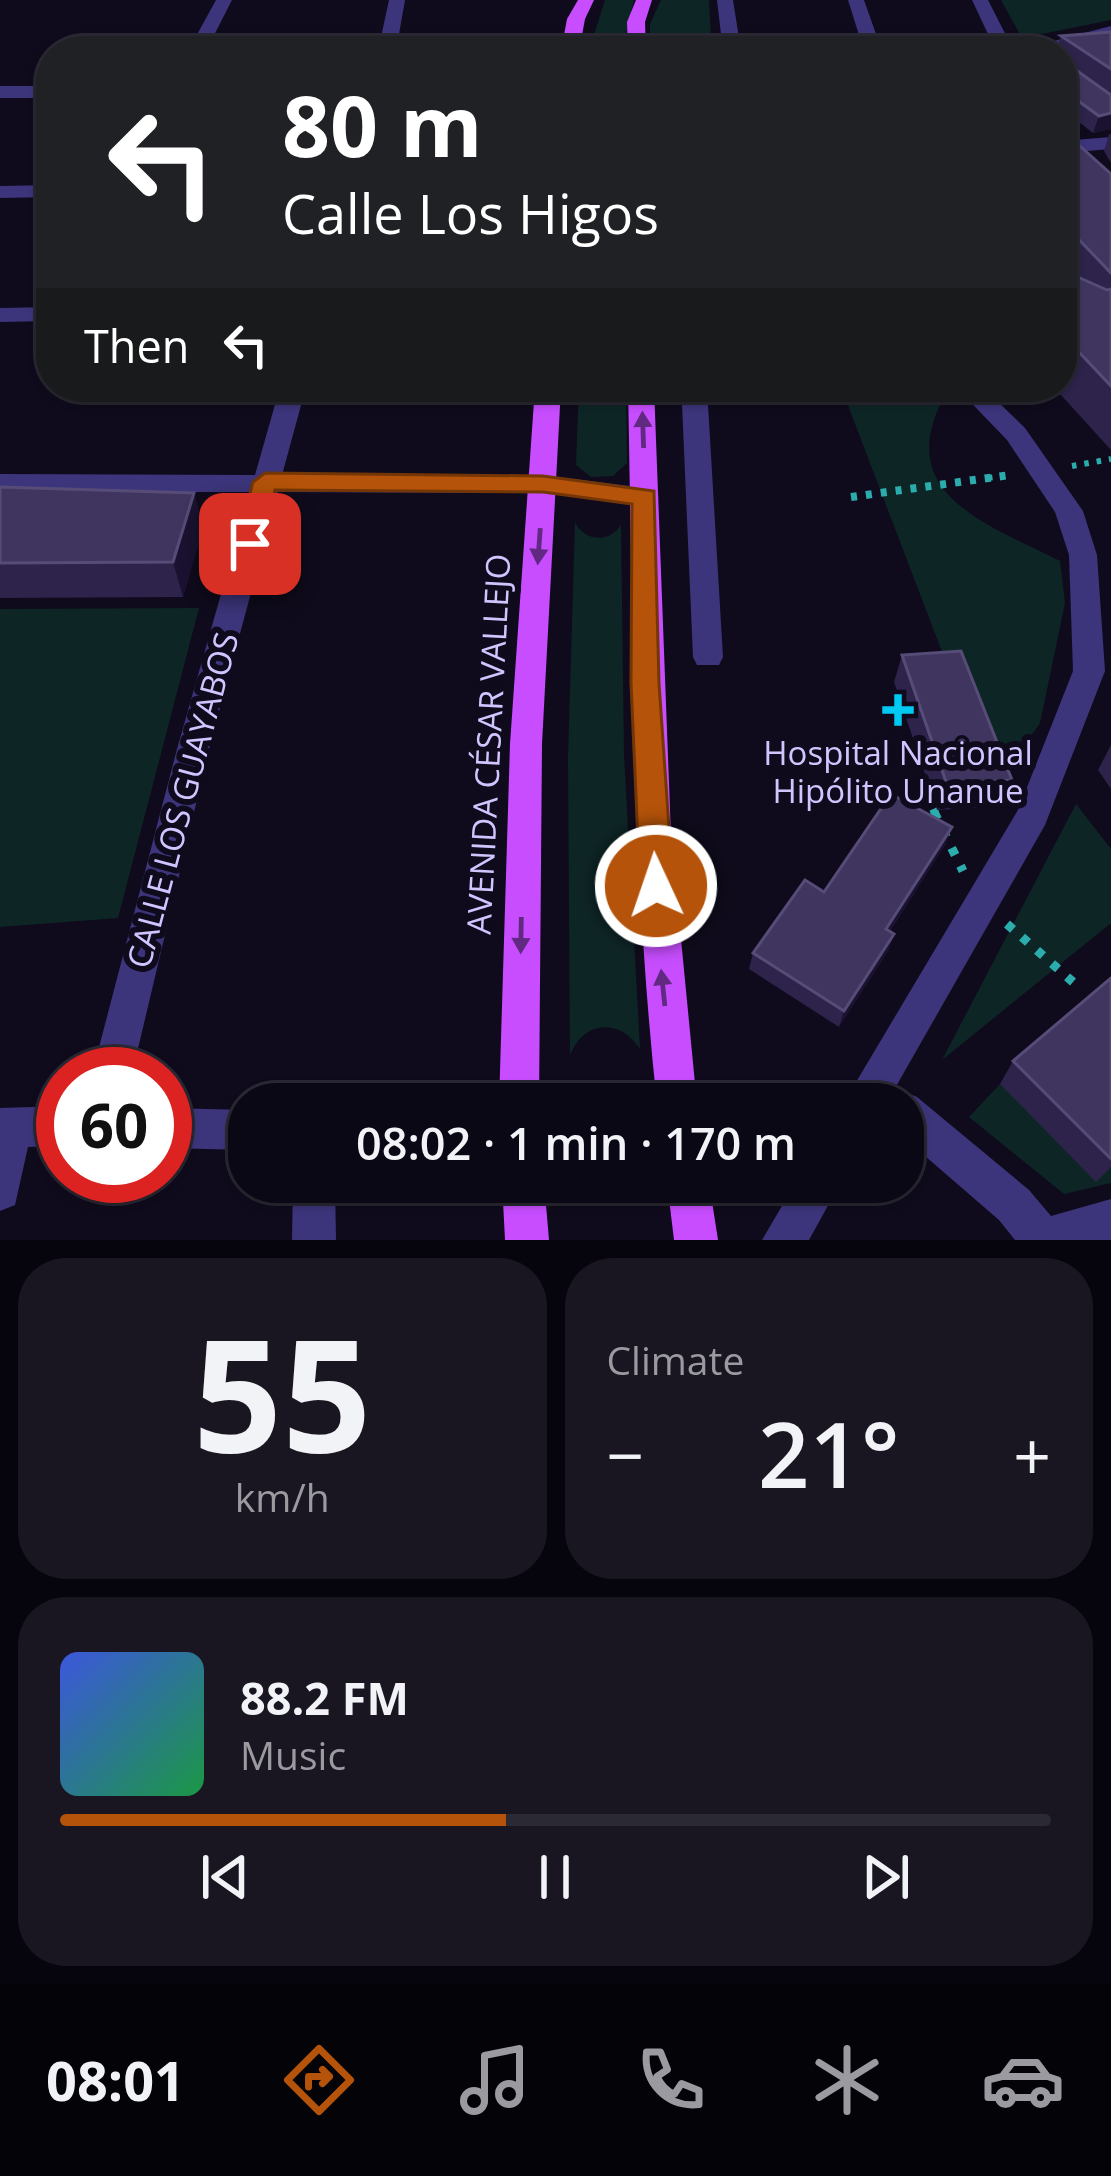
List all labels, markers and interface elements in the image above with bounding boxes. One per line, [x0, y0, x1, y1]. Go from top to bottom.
text: 80 m [282, 67, 482, 182]
icon: left [84, 84, 240, 240]
text: Calle Los Higos [282, 176, 659, 250]
icon: left [213, 312, 279, 378]
text: Then [84, 315, 189, 376]
one-way arrow [633, 410, 652, 448]
pin [199, 493, 301, 595]
icon: arrive [217, 511, 283, 577]
one-way arrow [529, 528, 548, 565]
street label: AVENIDA CÉSAR VALLEJO [456, 552, 520, 936]
street label: CALLE LOS GUAYABOS [116, 627, 248, 973]
marker: Hospital Nacional Hipólito Unanue [882, 694, 914, 726]
place label: Hospital Nacional Hipólito Unanue [763, 730, 1033, 813]
position arrow [593, 823, 719, 949]
one-way arrow [512, 917, 531, 955]
one-way arrow [653, 969, 672, 1006]
speed limit sign: 60 [36, 1047, 192, 1203]
text: 08:02 · 1 min · 170 m [356, 1112, 796, 1173]
text: 55 [193, 1285, 371, 1498]
text: Climate [607, 1333, 744, 1386]
text: 21° [758, 1392, 899, 1514]
text: − [607, 1409, 644, 1499]
text: + [1013, 1409, 1051, 1499]
text: km/h [235, 1470, 330, 1523]
text: 88.2 FM [240, 1667, 409, 1728]
text: Music [240, 1728, 346, 1781]
icon: previous [192, 1844, 258, 1910]
icon: pause [522, 1844, 588, 1910]
icon: next [853, 1844, 919, 1910]
icon: directions [277, 2038, 361, 2122]
icon: music [453, 2038, 537, 2122]
icon: phone [629, 2038, 713, 2122]
icon: climate [805, 2038, 889, 2122]
icon: car [981, 2038, 1065, 2122]
text: 08:01 [46, 2043, 185, 2117]

